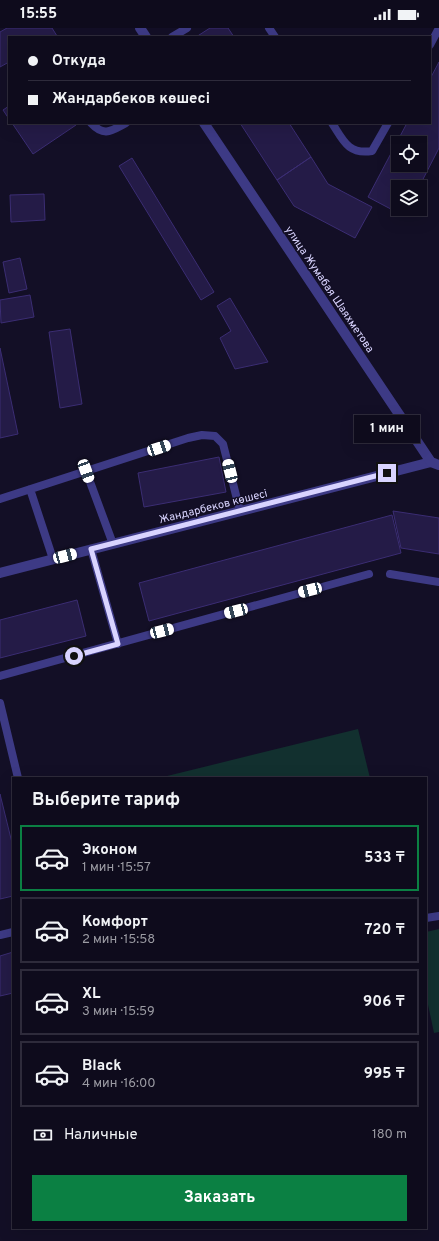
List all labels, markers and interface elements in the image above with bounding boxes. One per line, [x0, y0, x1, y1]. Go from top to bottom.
text: 15:55 [20, 5, 57, 24]
text: Откуда [52, 52, 106, 71]
text: Жандарбеков көшесі [52, 90, 210, 109]
map controls [391, 136, 427, 216]
button: locate [391, 136, 427, 172]
button: layers [391, 180, 427, 216]
street label: улица Жумабая Шаяхметова [281, 223, 377, 356]
callout: 1 мин [354, 415, 420, 443]
text: 1 мин [370, 421, 404, 437]
car [146, 439, 172, 457]
car [76, 458, 96, 484]
car [221, 458, 239, 484]
route end [378, 464, 396, 482]
street label: Жандарбеков көшесі [157, 487, 269, 527]
car [52, 547, 78, 565]
car [297, 581, 323, 599]
car [223, 602, 249, 620]
car [149, 622, 175, 640]
route start [65, 647, 83, 665]
text: Выберите тариф [32, 789, 180, 812]
icon: car [34, 840, 70, 876]
text: Эконом [82, 841, 137, 860]
text: 533 ₸ [364, 849, 405, 868]
text: 1 мин · 15:57 [82, 860, 151, 876]
icon: car [34, 912, 70, 948]
text: Комфорт [82, 913, 148, 932]
text: 720 ₸ [365, 921, 405, 940]
text: 2 мин · 15:58 [82, 932, 155, 948]
icon: car [34, 984, 70, 1020]
text: XL [82, 985, 100, 1004]
text: 906 ₸ [363, 993, 405, 1012]
text: 3 мин · 15:59 [82, 1004, 155, 1020]
icon: car [34, 1056, 70, 1092]
text: Black [82, 1057, 122, 1076]
text: 995 ₸ [364, 1065, 405, 1084]
text: 4 мин · 16:00 [82, 1076, 156, 1092]
icon: cash [32, 1124, 54, 1146]
text: Наличные [64, 1126, 138, 1145]
text: 180 m [372, 1127, 407, 1143]
button: Заказать [32, 1175, 407, 1221]

